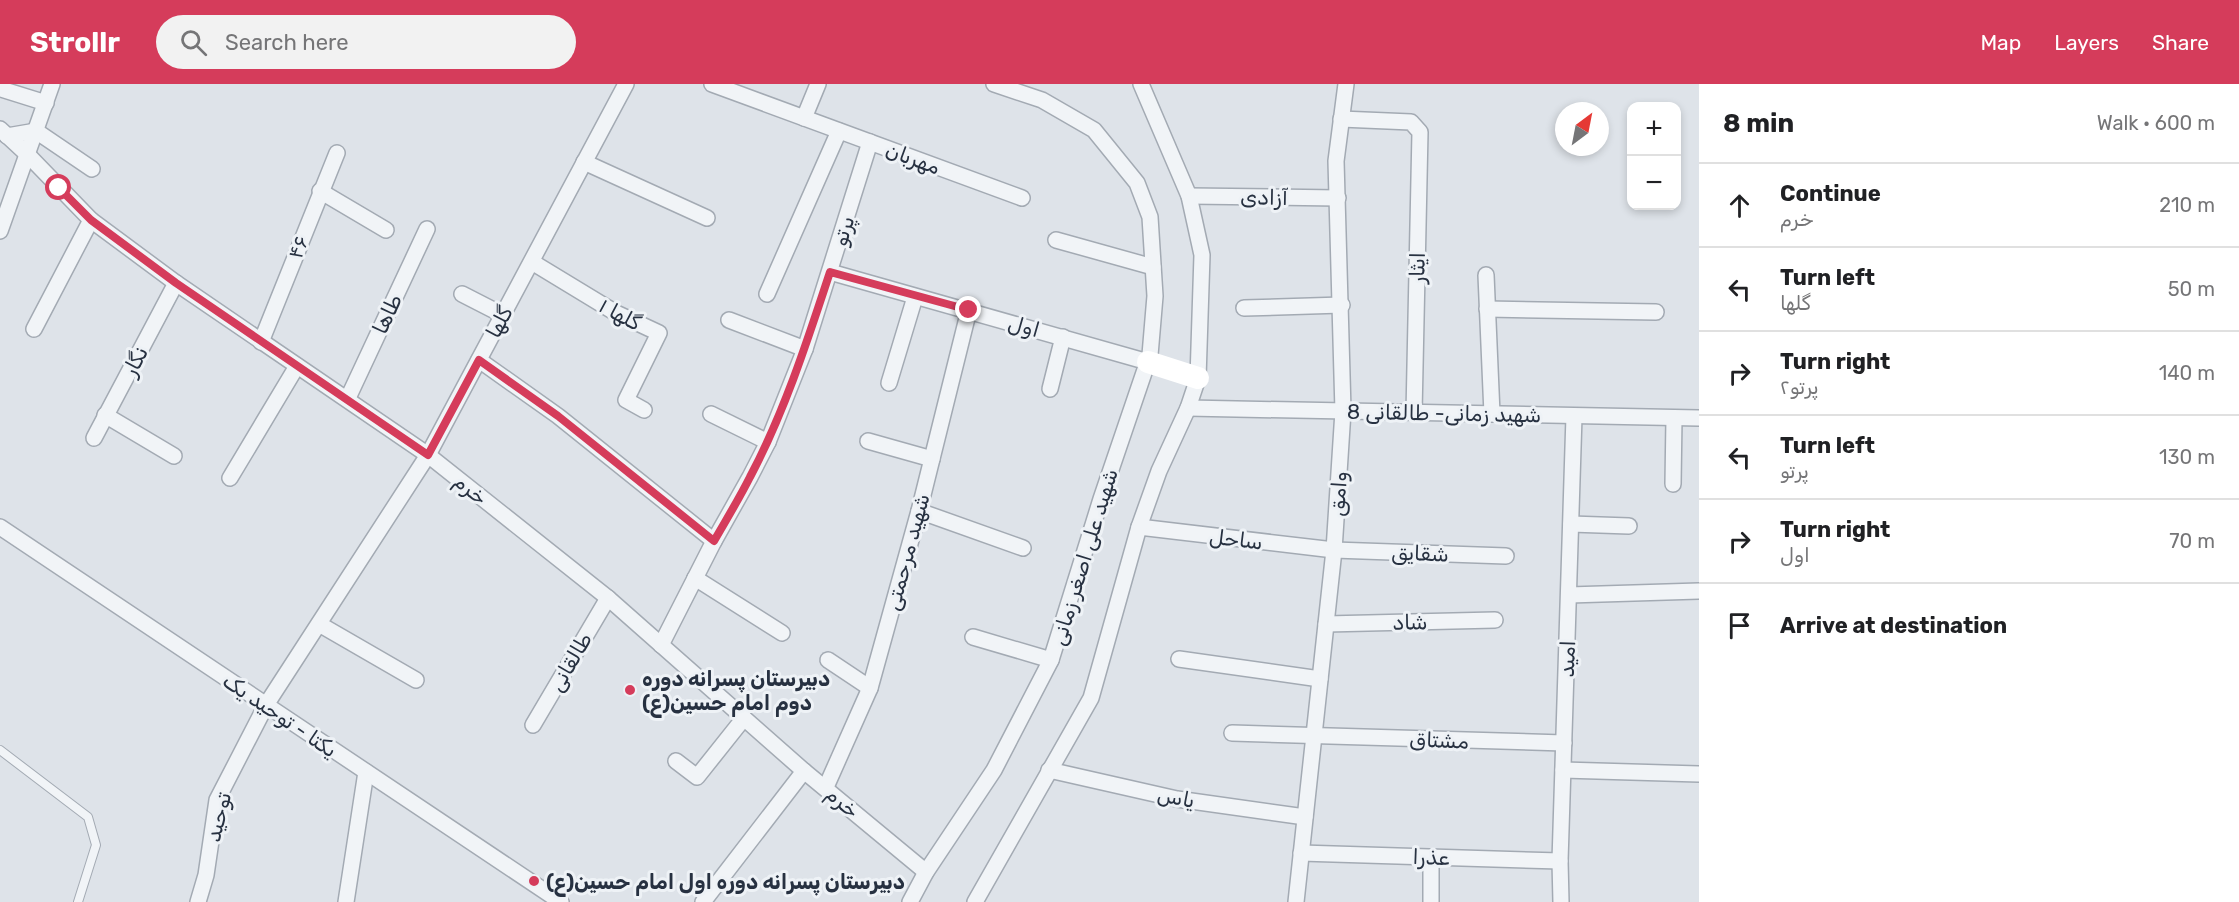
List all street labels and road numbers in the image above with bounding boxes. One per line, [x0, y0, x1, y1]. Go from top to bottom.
street label: مهربان [882, 137, 944, 179]
street label: آزادی [1240, 184, 1288, 210]
street label: پرتو [827, 213, 861, 250]
street label: ۴۶ [282, 232, 314, 262]
street label: ایثار [1404, 252, 1430, 286]
street label: طاها [367, 290, 407, 338]
street label: گلها ۱ [595, 293, 646, 336]
street label: گلها [480, 301, 518, 342]
street label: اول [1005, 310, 1043, 343]
street label: نگار [116, 342, 153, 382]
street label: شهید زمانی- طالقانی 8 [1347, 399, 1541, 427]
street label: شهید علی اصغر زمانی [1045, 466, 1123, 648]
street label: خرم [449, 468, 493, 511]
street label: وامق [1324, 471, 1353, 518]
street label: شهید مرحمتی [879, 491, 935, 613]
street label: ساحل [1208, 523, 1264, 555]
street label: شقایق [1391, 539, 1449, 567]
street label: شاد [1392, 609, 1428, 635]
street label: طالقانی [543, 628, 597, 696]
street label: امید [1554, 640, 1580, 678]
street label: یکتا - توحید یک [218, 668, 342, 762]
street label: مشتاق [1409, 726, 1469, 754]
street label: خرم [821, 781, 865, 824]
street label: یاس [1155, 781, 1197, 813]
street label: توحید [200, 789, 236, 844]
street label: عذرا [1412, 844, 1450, 870]

